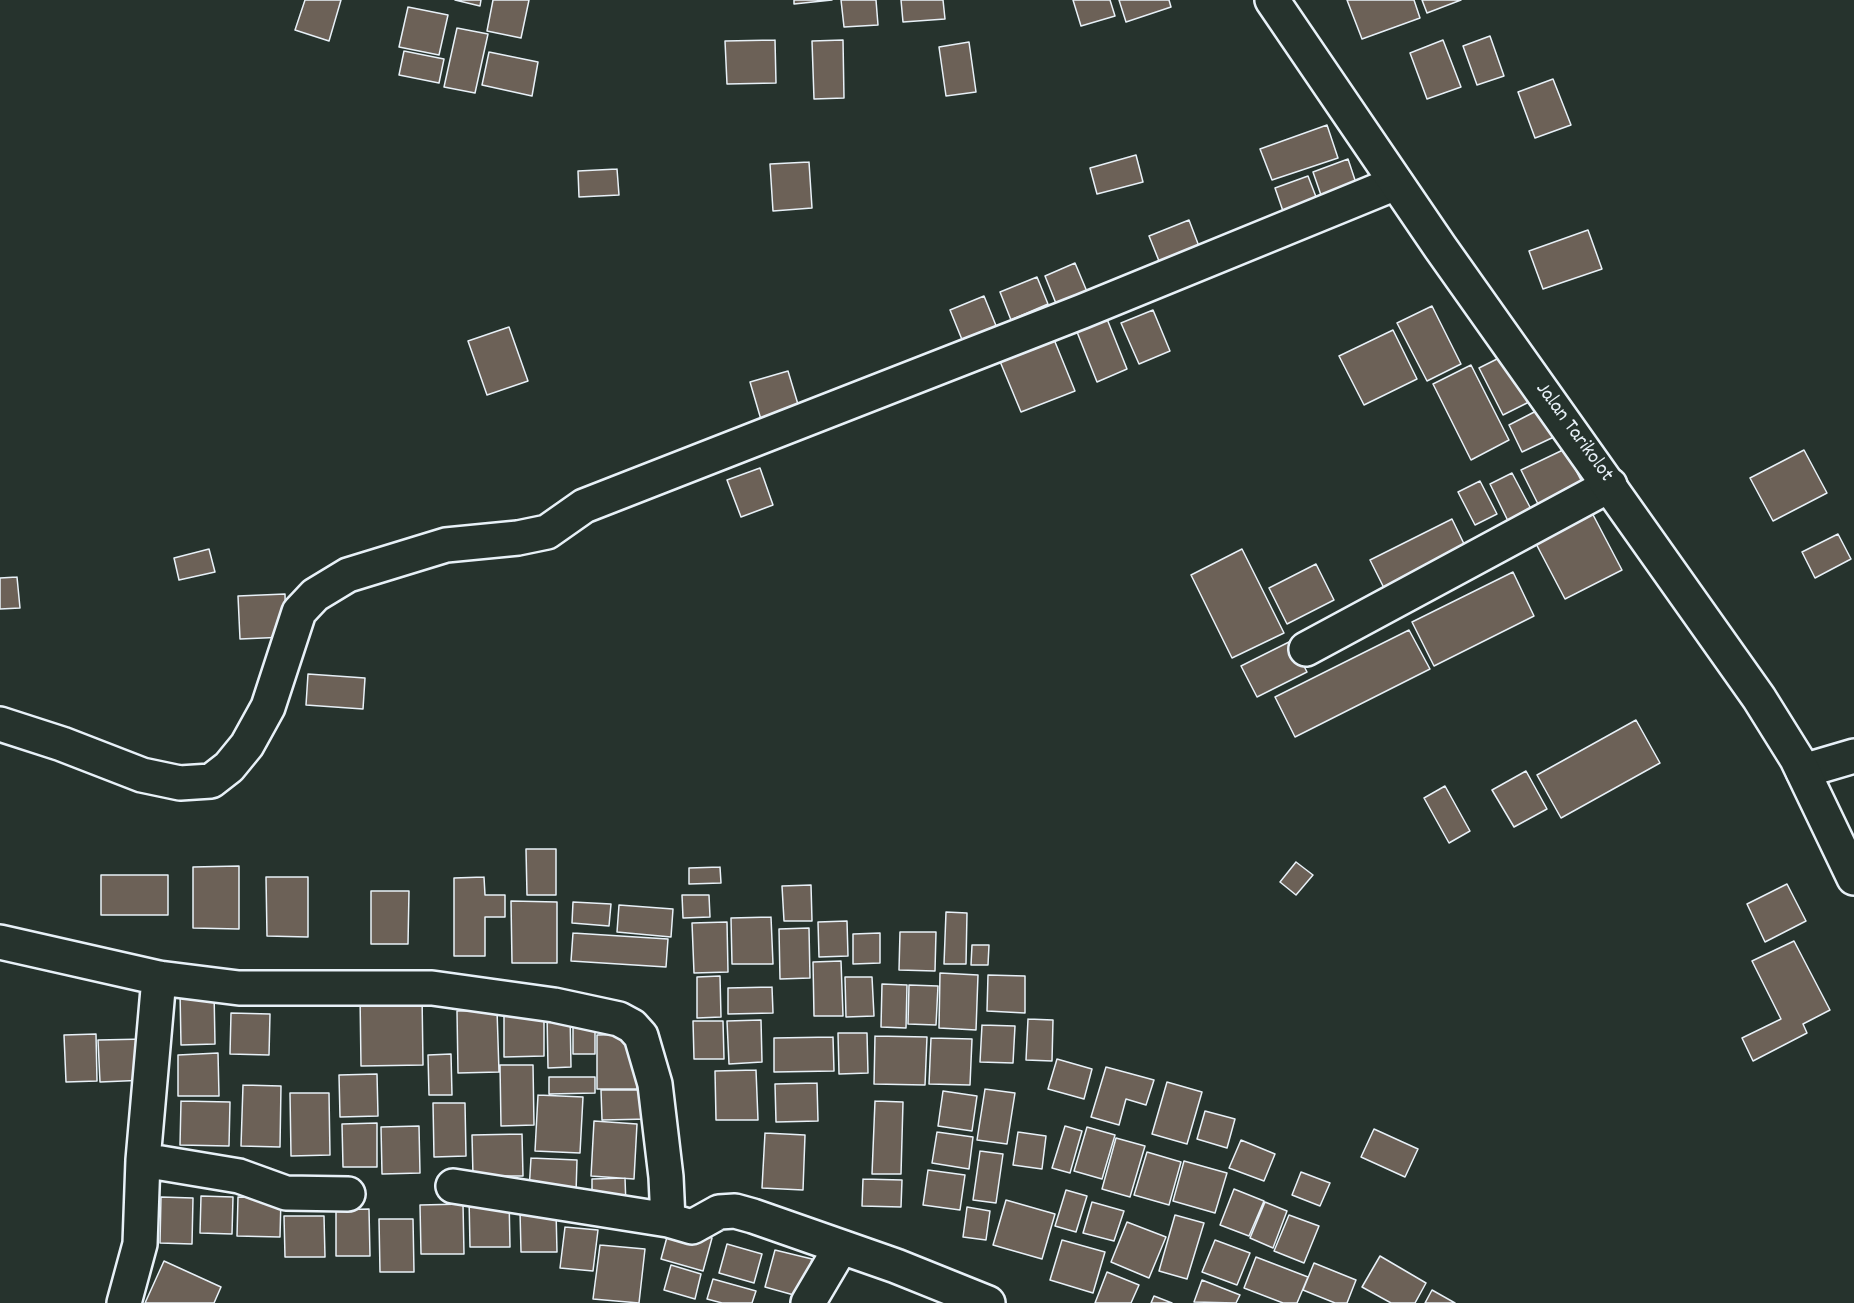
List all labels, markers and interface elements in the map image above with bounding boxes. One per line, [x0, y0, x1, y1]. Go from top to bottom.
street label: Jalan Tarikolot [1528, 378, 1618, 488]

